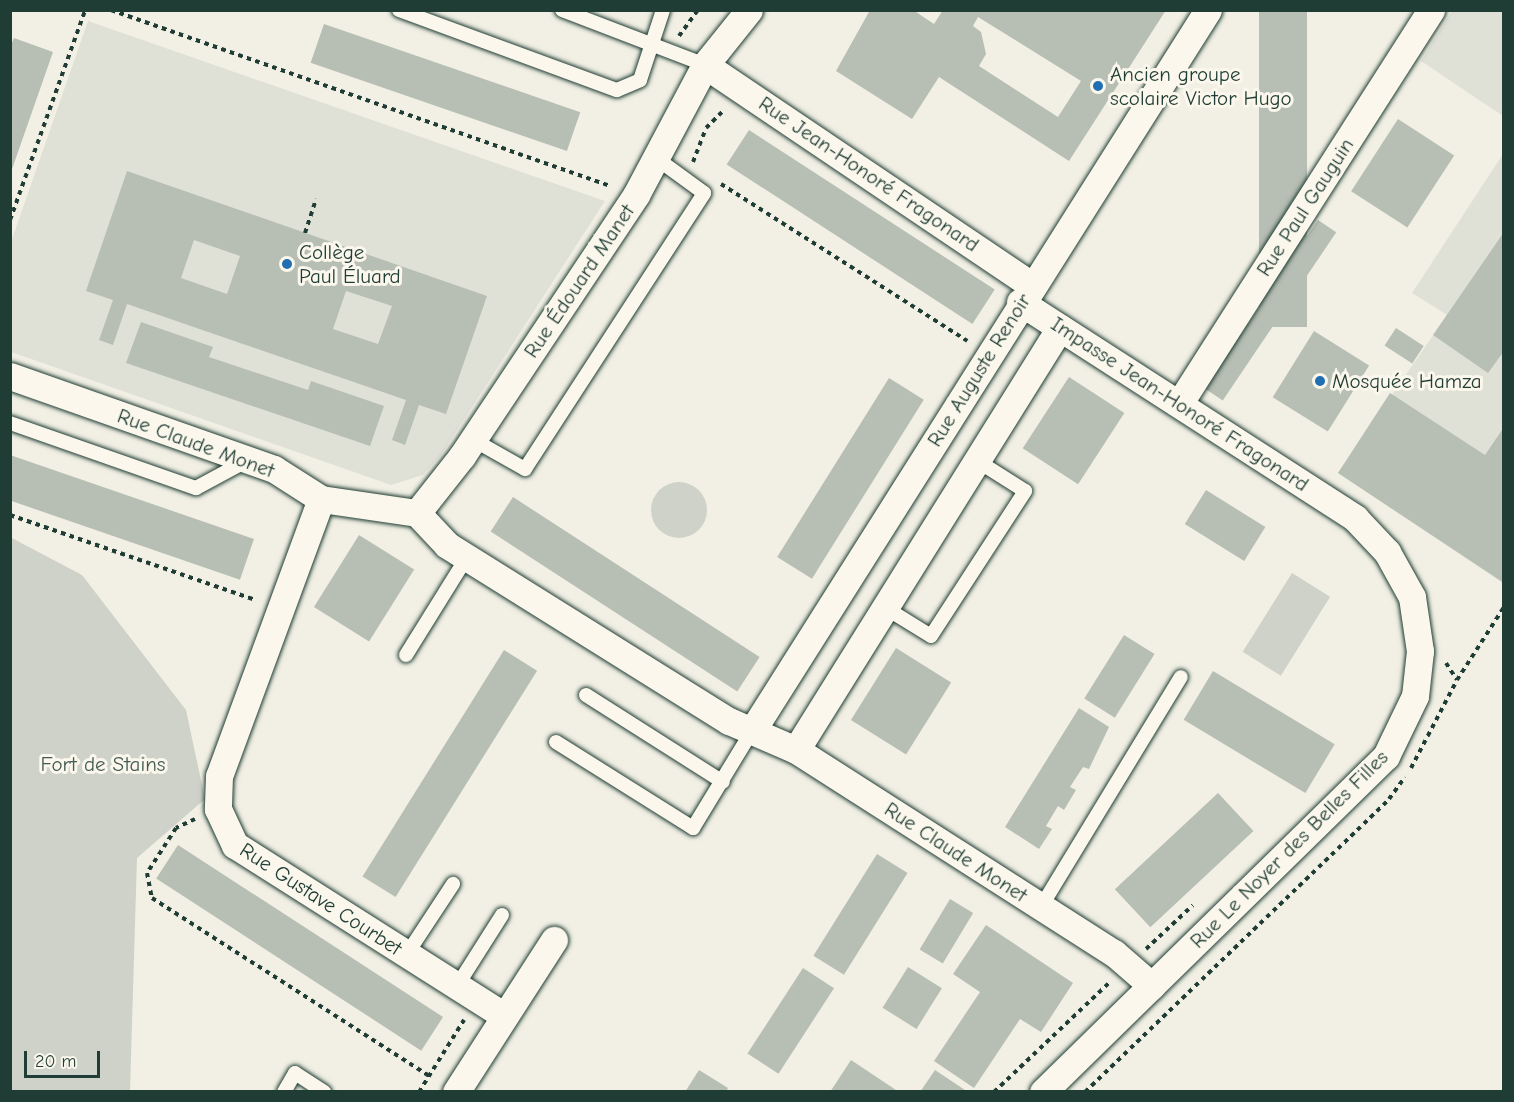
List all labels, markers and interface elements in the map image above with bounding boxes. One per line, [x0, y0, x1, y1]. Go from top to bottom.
place label: Ancien groupe scolaire Victor Hugo [1110, 61, 1292, 111]
marker: Ancien groupe scolaire Victor Hugo [1091, 79, 1105, 93]
street label: Rue Jean-Honoré Fragonard [754, 91, 984, 257]
street label: Rue Paul Gauguin [1251, 133, 1359, 281]
street label: Rue Édouard Manet [518, 199, 640, 363]
place label: Collège Paul Éluard [299, 239, 401, 289]
marker: Collège Paul Éluard [280, 257, 294, 271]
street label: Rue Auguste Renoir [922, 289, 1036, 451]
street label: Impasse Jean-Honoré Fragonard [1046, 311, 1314, 497]
place label: Mosquée Hamza [1332, 368, 1482, 394]
marker: Mosquée Hamza [1313, 374, 1327, 388]
street label: Rue Claude Monet [114, 403, 278, 483]
street label: Rue Le Noyer des Belles Filles [1185, 745, 1393, 953]
park label: Fort de Stains [41, 751, 165, 777]
street label: Rue Claude Monet [880, 796, 1032, 908]
street label: Rue Gustave Courbet [235, 837, 407, 961]
scale bar [27, 1039, 104, 1077]
text: 20 m [35, 1051, 76, 1072]

